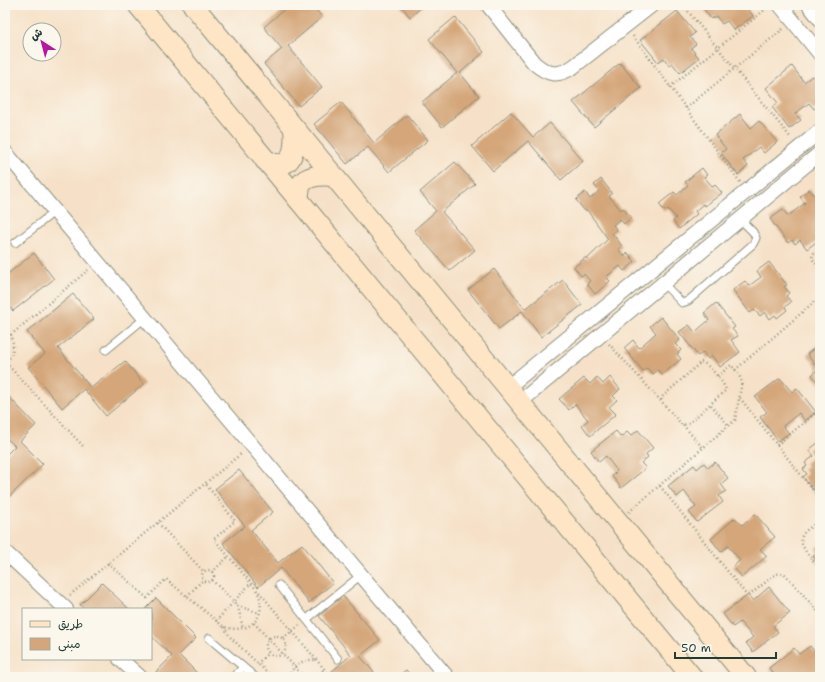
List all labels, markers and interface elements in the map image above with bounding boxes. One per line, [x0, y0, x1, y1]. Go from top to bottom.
north arrow [22, 22, 62, 62]
text: ش [27, 25, 46, 44]
legend [22, 608, 152, 660]
text: طريق [58, 616, 83, 632]
scale bar [675, 634, 776, 660]
text: مبنى [58, 636, 81, 652]
text: 50 m [681, 640, 711, 656]

